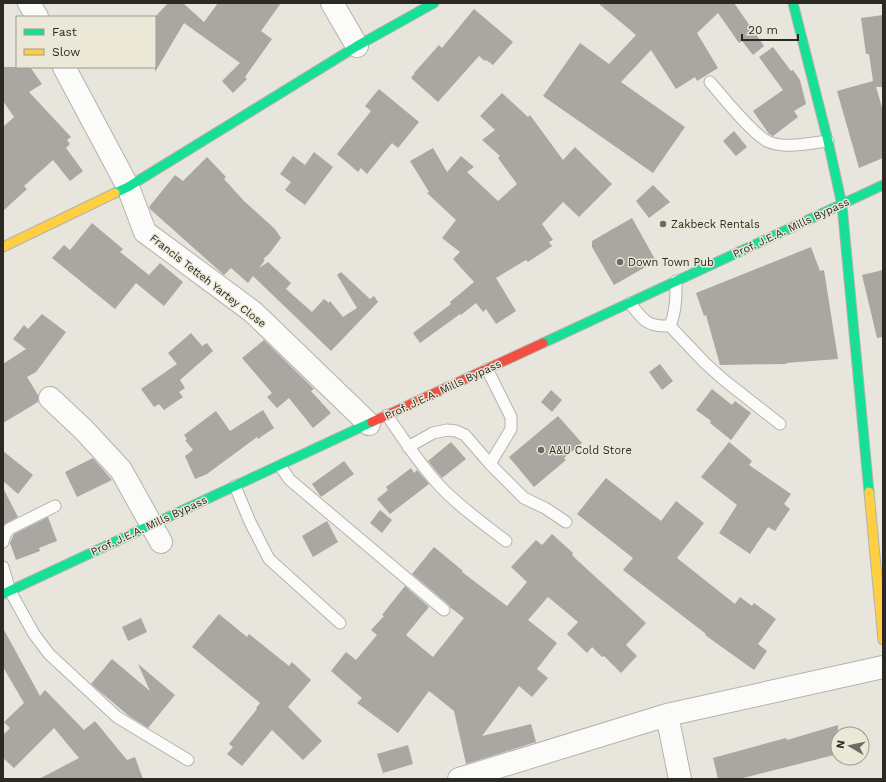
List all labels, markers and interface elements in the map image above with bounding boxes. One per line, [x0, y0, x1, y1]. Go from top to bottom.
legend [16, 16, 156, 68]
scale bar [742, 16, 798, 42]
text: 20 m [748, 23, 778, 37]
text: Fast [52, 25, 77, 39]
text: Slow [52, 45, 80, 59]
street label: Prof. J.E.A. Mills Bypass [731, 195, 851, 261]
place label: Zakbeck Rentals [671, 218, 760, 231]
marker: Zakbeck Rentals [658, 219, 668, 229]
street label: Francis Tetteh Yartey Close [147, 232, 269, 330]
place label: Down Town Pub [628, 256, 714, 269]
marker: Down Town Pub [615, 257, 625, 267]
street label: Prof. J.E.A. Mills Bypass [383, 357, 503, 423]
place label: A&U Cold Store [549, 444, 632, 457]
marker: A&U Cold Store [536, 445, 546, 455]
street label: Prof. J.E.A. Mills Bypass [89, 493, 209, 559]
north arrow [830, 726, 870, 766]
text: N [834, 739, 848, 750]

